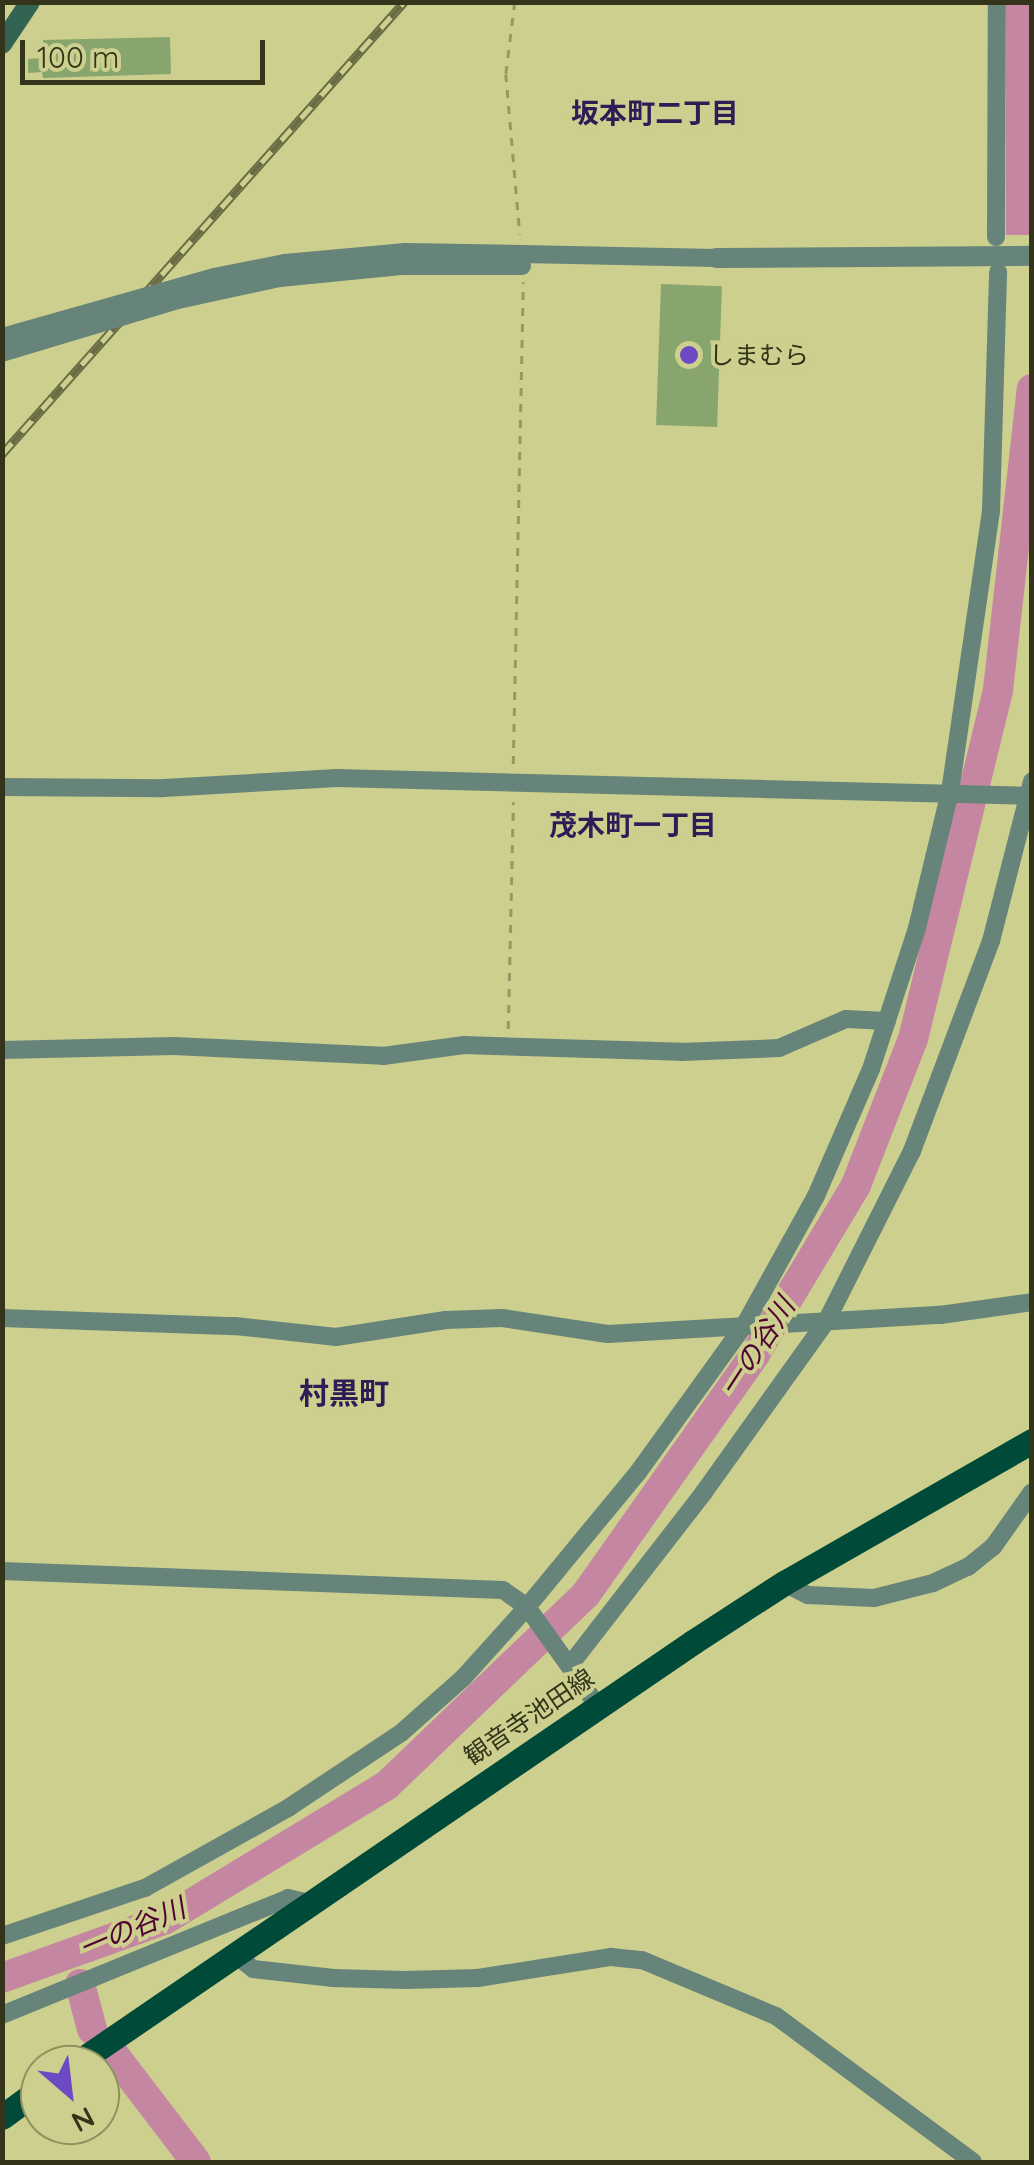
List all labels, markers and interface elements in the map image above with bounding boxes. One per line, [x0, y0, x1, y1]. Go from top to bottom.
scale bar [25, 20, 270, 82]
text: 100 m [37, 38, 119, 76]
district label: 坂本町二丁目 [571, 96, 739, 130]
place label: しまむら [709, 340, 809, 370]
marker: しまむら [678, 344, 700, 366]
district label: 茂木町一丁目 [549, 808, 717, 842]
water label: 一の谷川 [712, 1291, 802, 1403]
district label: 村黒町 [299, 1375, 389, 1411]
street label: 観音寺池田線 [458, 1663, 600, 1771]
water label: 一の谷川 [74, 1891, 190, 1965]
north arrow [20, 2045, 120, 2145]
text: N [66, 2100, 101, 2140]

